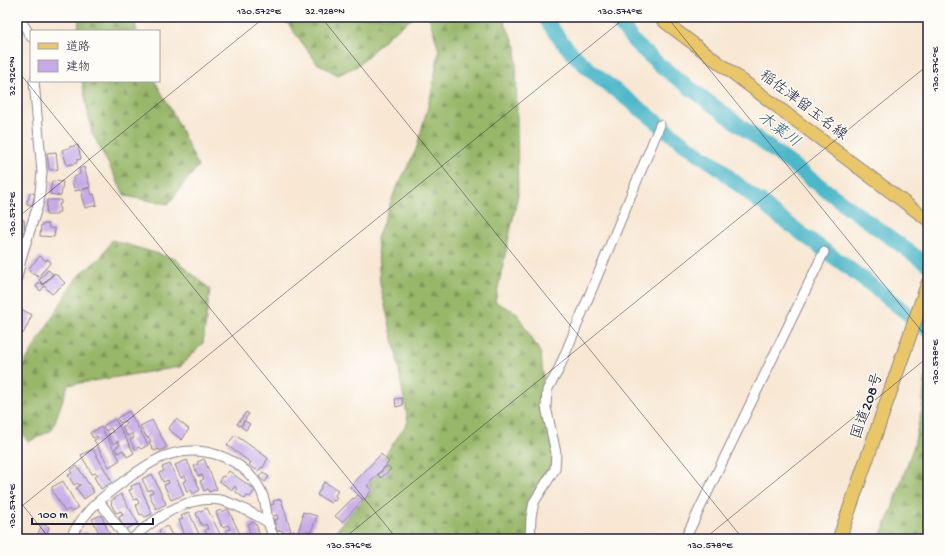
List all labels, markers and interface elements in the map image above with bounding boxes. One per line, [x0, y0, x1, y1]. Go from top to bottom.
text: 130.572°E [236, 6, 282, 18]
text: 32.928°N [304, 6, 345, 18]
text: 130.574°E [597, 6, 643, 18]
legend [30, 30, 160, 82]
text: 道路 [66, 40, 90, 55]
text: 130.576°E [930, 46, 942, 92]
text: 32.926°N [7, 56, 19, 97]
text: 建物 [66, 60, 90, 75]
street label: 稲佐津留玉名線 [756, 66, 851, 145]
water label: 木葉川 [753, 108, 803, 153]
text: 130.572°E [7, 191, 19, 237]
text: 130.578°E [930, 339, 942, 385]
street label: 国道208号 [848, 370, 888, 442]
text: 130.574°E [7, 483, 19, 529]
scale bar [32, 500, 153, 526]
text: 100 m [37, 509, 68, 523]
text: 130.576°E [326, 540, 372, 552]
text: 130.578°E [687, 540, 733, 552]

